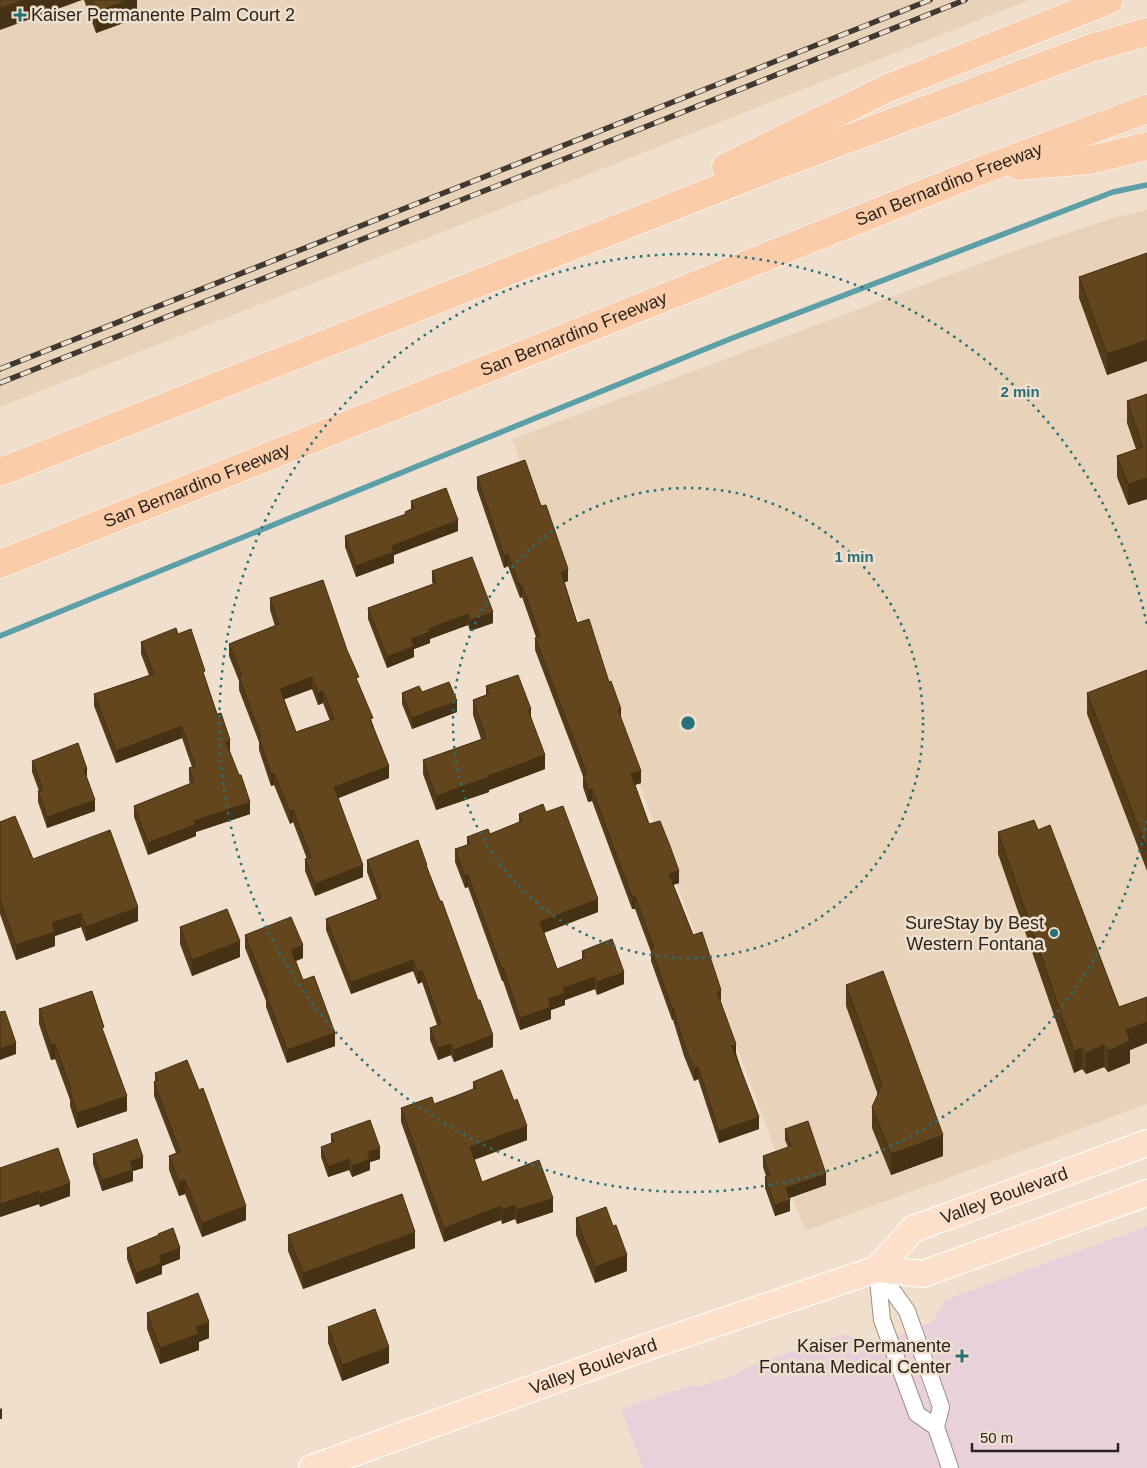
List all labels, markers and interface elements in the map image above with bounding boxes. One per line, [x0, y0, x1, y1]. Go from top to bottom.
place label: Kaiser Permanente Palm Court 2 [31, 5, 295, 25]
marker: Kaiser Permanente Palm Court 2 [13, 8, 27, 22]
street label: San Bernardino Freeway [852, 139, 1045, 230]
street label: San Bernardino Freeway [477, 288, 670, 380]
text: 2 min [1000, 383, 1040, 400]
street label: San Bernardino Freeway [101, 439, 293, 531]
text: 1 min [834, 548, 874, 565]
centre of rings [679, 714, 697, 732]
place label: SureStay by Best Western Fontana [905, 913, 1045, 954]
marker: SureStay by Best Western Fontana [1048, 927, 1060, 939]
street label: Valley Boulevard [938, 1163, 1070, 1228]
street label: Valley Boulevard [527, 1334, 659, 1398]
place label: Kaiser Permanente Fontana Medical Center [759, 1336, 951, 1377]
marker: Kaiser Permanente Fontana Medical Center [955, 1349, 969, 1363]
scale bar [972, 1420, 1118, 1452]
text: 50 m [980, 1429, 1013, 1446]

